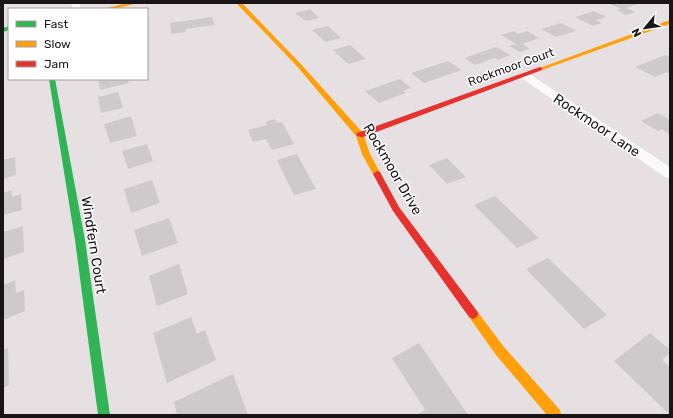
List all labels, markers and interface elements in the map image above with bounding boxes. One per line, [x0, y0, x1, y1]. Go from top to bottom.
legend [8, 8, 148, 80]
north arrow [625, 8, 665, 48]
text: Fast [44, 17, 68, 31]
text: N [629, 26, 644, 39]
text: Slow [44, 37, 71, 51]
street label: Rockmoor Court [466, 45, 556, 89]
text: Jam [44, 57, 69, 71]
street label: Rockmoor Lane [550, 90, 643, 161]
street label: Rockmoor Drive [360, 121, 426, 218]
street label: Windfern Court [77, 195, 110, 295]

